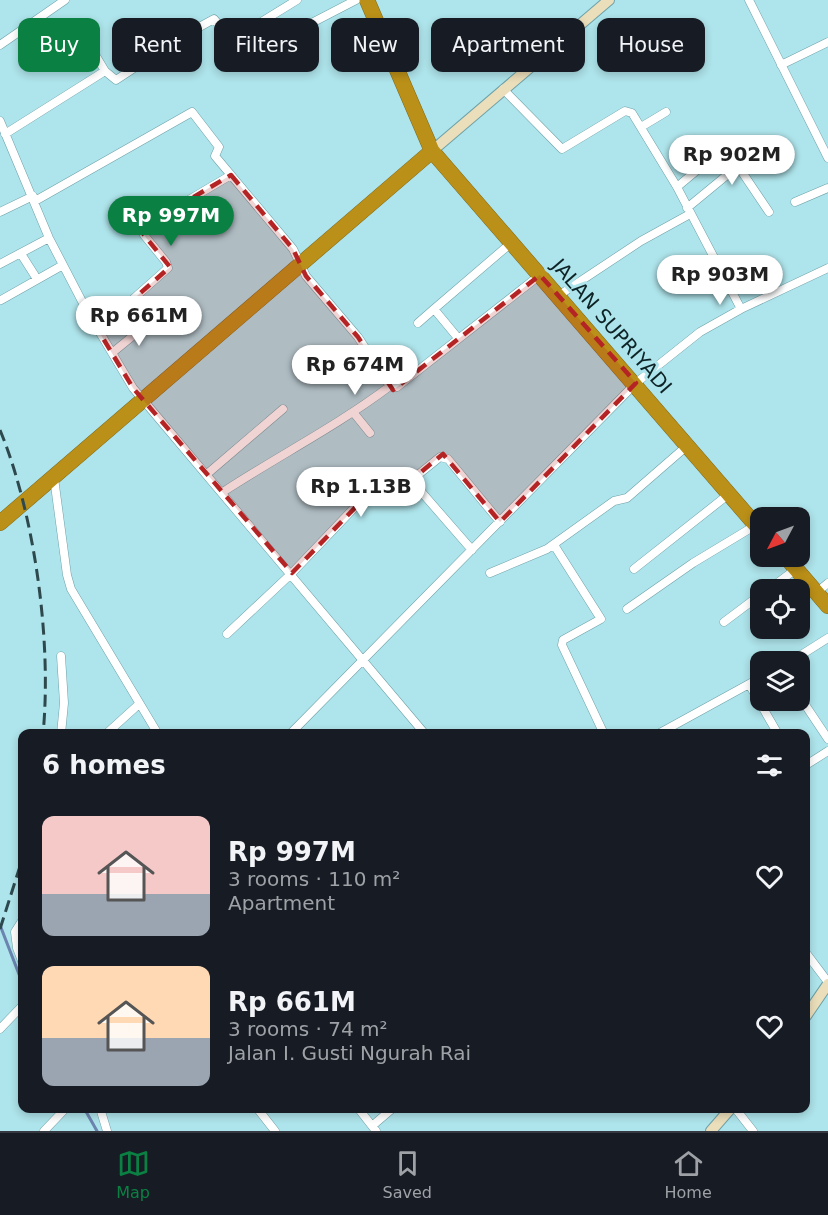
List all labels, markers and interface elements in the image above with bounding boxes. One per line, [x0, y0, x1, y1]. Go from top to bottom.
chip: Buy [18, 18, 100, 72]
chip: Rent [112, 18, 202, 72]
chip: Filters [214, 18, 319, 72]
chip: New [331, 18, 419, 72]
chip: Apartment [431, 18, 585, 72]
chip: House [597, 18, 705, 72]
pin: Rp 902M [677, 135, 787, 186]
text: Rp 902M [683, 142, 781, 166]
pin: Rp 997M [116, 196, 226, 247]
text: Rp 997M [122, 203, 220, 227]
street label: JALAN SUPRIYADI [546, 252, 677, 398]
pin: Rp 903M [665, 255, 775, 306]
text: Rp 903M [671, 262, 769, 286]
pin: Rp 661M [84, 296, 194, 347]
text: Rp 661M [90, 303, 188, 327]
pin: Rp 674M [300, 345, 410, 396]
text: Rp 674M [306, 352, 404, 376]
pin: Rp 1.13B [299, 467, 423, 518]
text: Rp 1.13B [310, 474, 412, 498]
north arrow [750, 507, 810, 567]
map controls [750, 507, 810, 711]
button: locate [750, 579, 810, 639]
button: layers [750, 651, 810, 711]
icon: filters [753, 749, 786, 782]
text: 6 homes [42, 750, 166, 780]
text: Rp 997M [228, 837, 356, 867]
icon: home [90, 840, 162, 912]
icon: heart [753, 860, 786, 893]
text: 3 rooms · 110 m² [228, 867, 400, 891]
text: Apartment [228, 891, 335, 915]
text: Rp 661M [228, 987, 356, 1017]
icon: home [90, 990, 162, 1062]
icon: heart [753, 1010, 786, 1043]
text: 3 rooms · 74 m² [228, 1017, 388, 1041]
text: Jalan I. Gusti Ngurah Rai [228, 1041, 471, 1065]
tab: Map [116, 1147, 150, 1202]
tab: Saved [383, 1147, 432, 1202]
tab: Home [664, 1147, 712, 1202]

